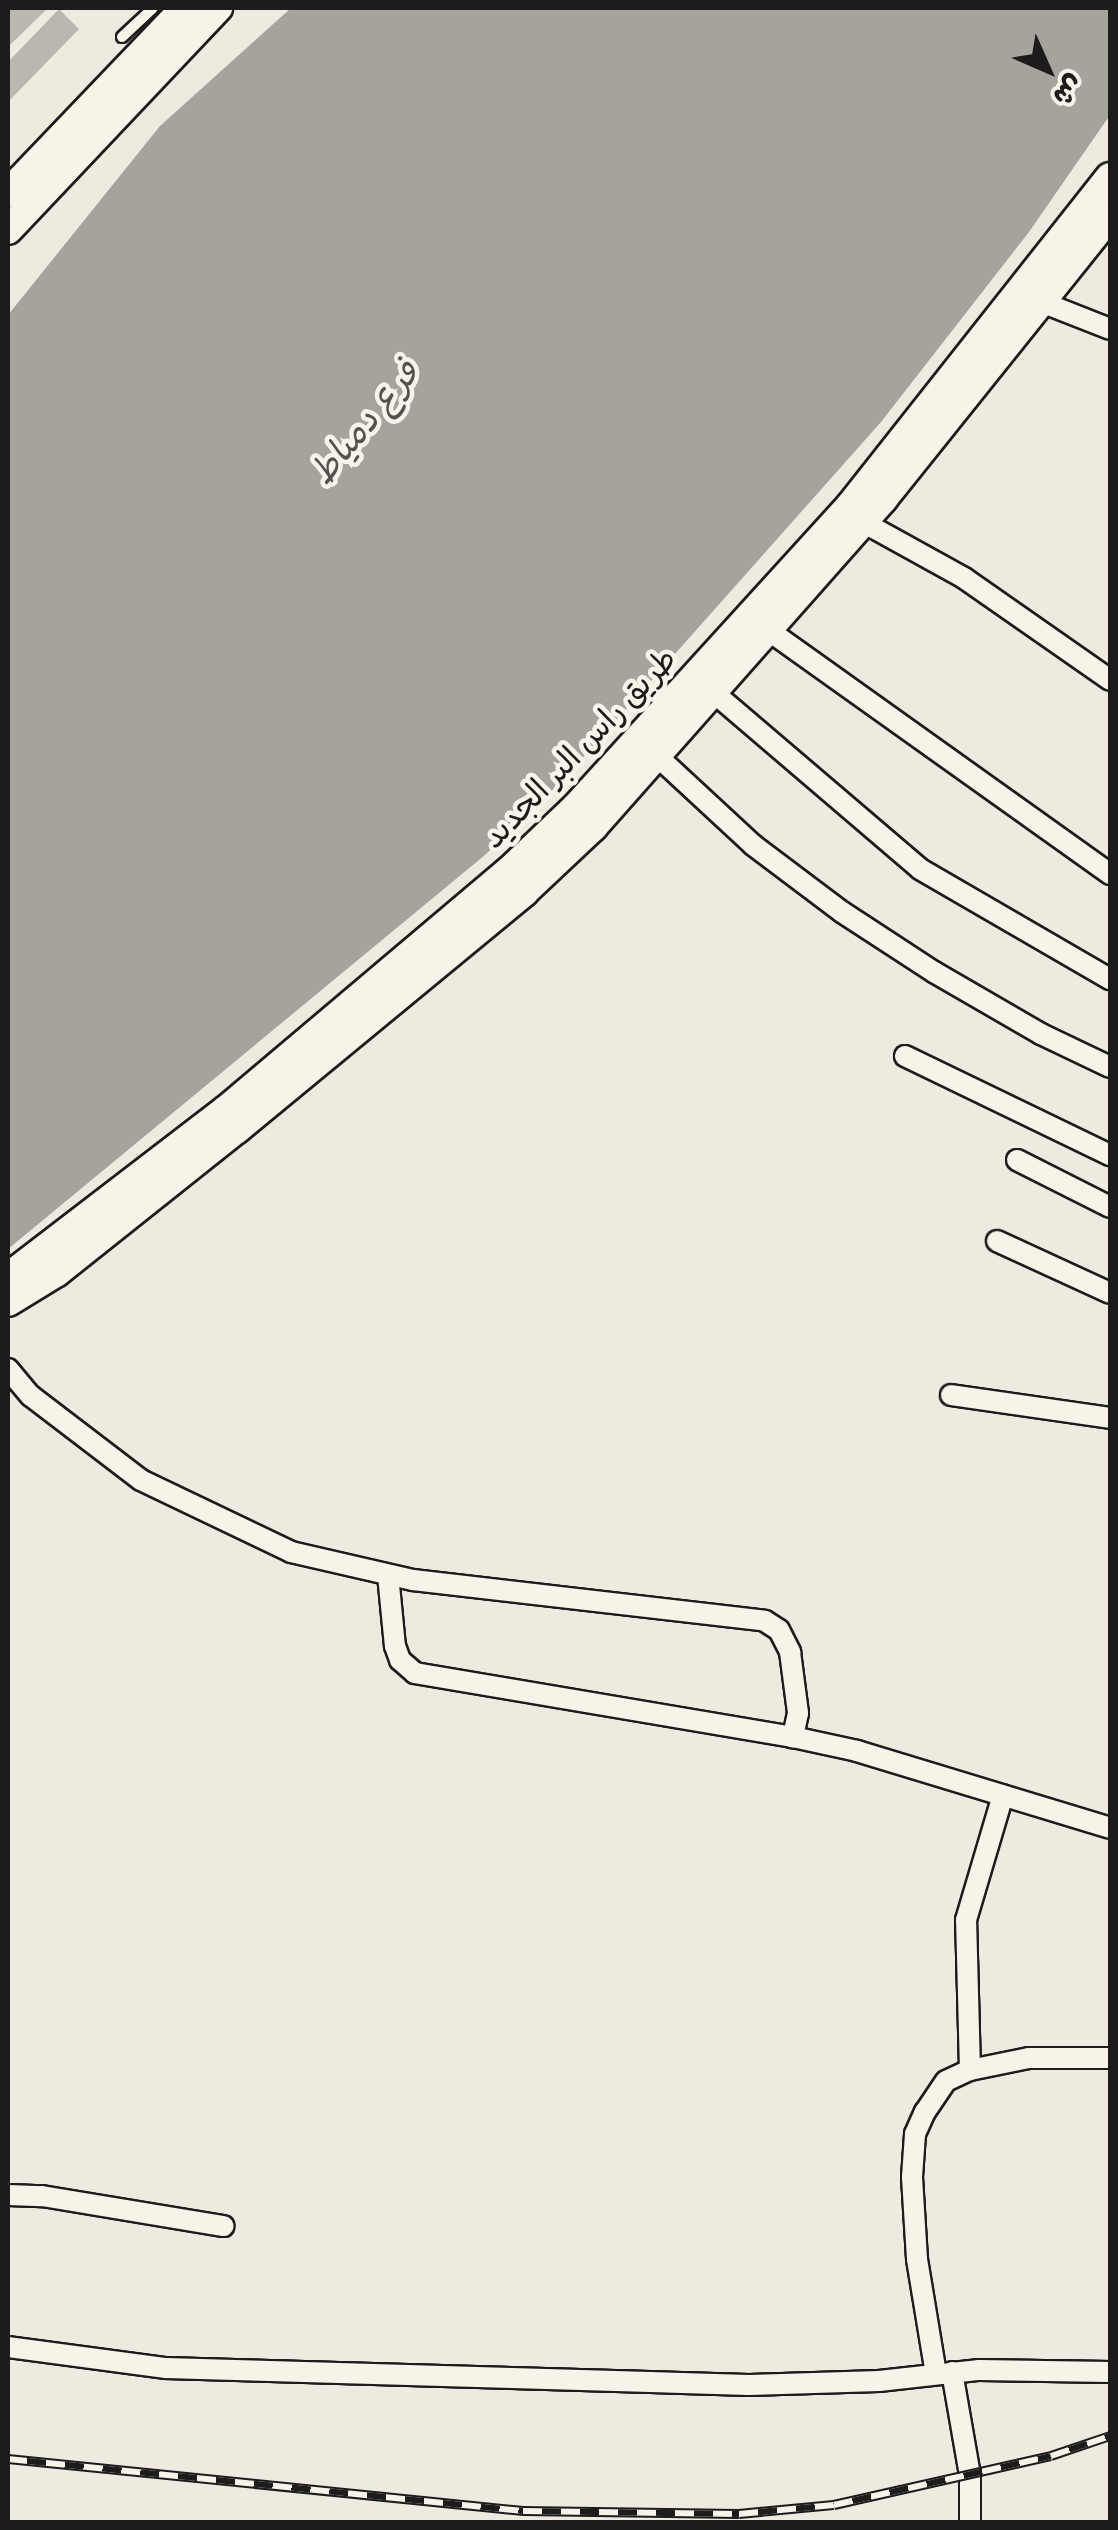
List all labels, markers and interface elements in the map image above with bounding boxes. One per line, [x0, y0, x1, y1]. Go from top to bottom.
north arrow [998, 20, 1098, 120]
text: ش [1046, 68, 1092, 114]
water label: فرع دمياط [300, 352, 428, 492]
street label: طريق راس البر الجديد [474, 640, 684, 856]

